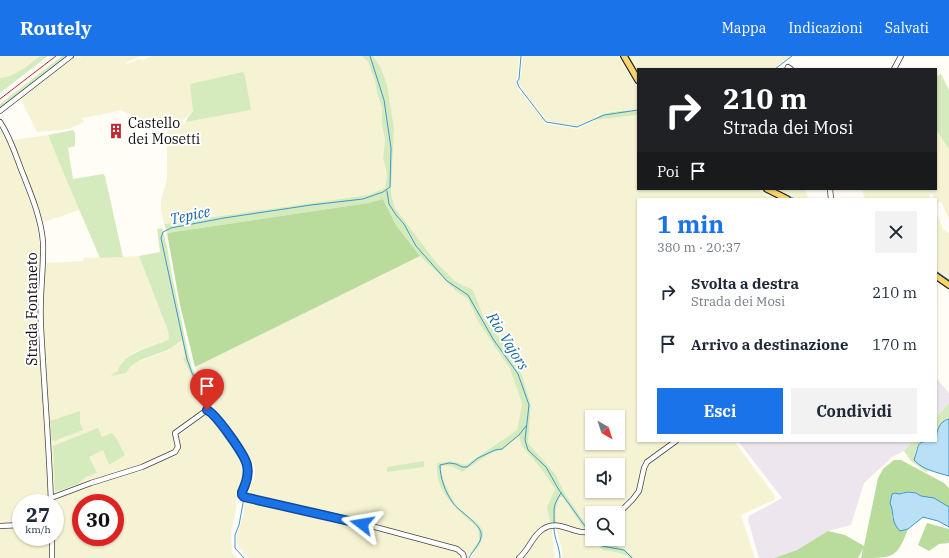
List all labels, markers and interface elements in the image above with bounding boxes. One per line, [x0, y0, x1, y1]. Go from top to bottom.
text: Routely [20, 16, 92, 40]
text: Mappa [722, 19, 766, 37]
text: Indicazioni [788, 19, 863, 37]
text: Salvati [885, 19, 929, 37]
text: 210 m [723, 80, 807, 117]
icon: right [657, 84, 709, 136]
place label: Castello dei Mosetti [128, 114, 200, 148]
text: Strada dei Mosi [723, 116, 853, 139]
building icon: Castello dei Mosetti [107, 122, 125, 140]
icon: arrive [687, 160, 709, 182]
text: Poi [657, 162, 679, 181]
water label: Tepice [168, 201, 212, 229]
text: 1 min [657, 208, 724, 240]
button: close [875, 211, 917, 253]
text: 380 m · 20:37 [657, 239, 741, 256]
street label: Strada Fontaneto [23, 252, 41, 366]
text: Svolta a destra [691, 274, 799, 293]
icon: right [657, 281, 679, 303]
text: 210 m [872, 283, 917, 302]
text: Strada dei Mosi [691, 293, 785, 310]
water label: Rio Vajors [482, 308, 533, 374]
icon: arrive [657, 333, 679, 355]
text: Arrivo a destinazione [691, 335, 848, 354]
text: 170 m [872, 335, 917, 354]
pin [190, 369, 224, 410]
icon: arrive [196, 375, 218, 397]
button: Esci [657, 388, 783, 434]
button: Condividi [791, 388, 917, 434]
north arrow [585, 410, 625, 450]
map controls [585, 410, 625, 546]
button: sound [585, 458, 625, 498]
speed limit sign: 30 [72, 494, 124, 546]
text: 27 [26, 501, 50, 528]
position arrow [341, 503, 383, 545]
button: search [585, 506, 625, 546]
text: km/h [25, 523, 51, 536]

